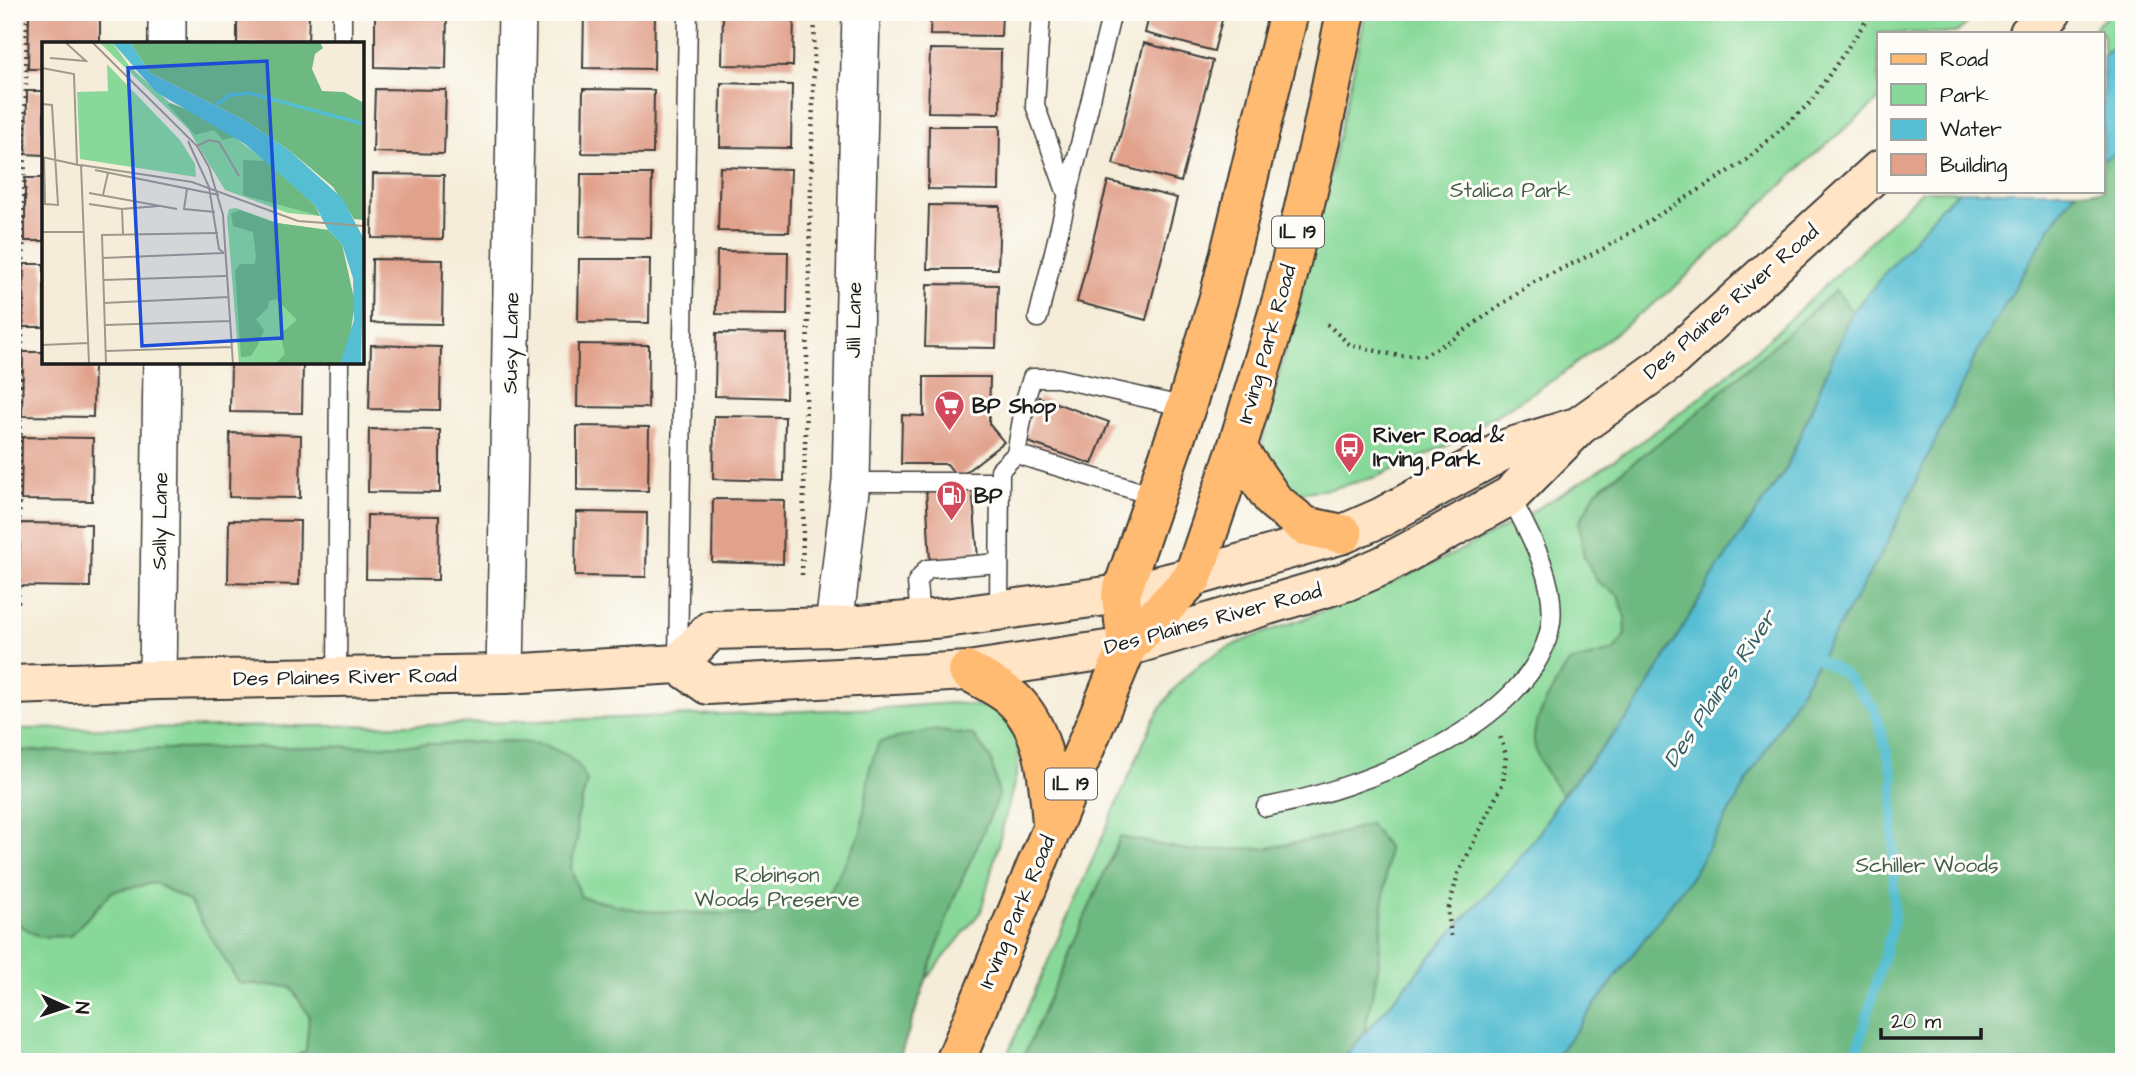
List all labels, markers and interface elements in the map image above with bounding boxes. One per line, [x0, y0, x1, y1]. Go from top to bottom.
legend [1877, 32, 2104, 192]
inset map [42, 42, 364, 364]
text: Road [1940, 45, 1988, 74]
text: Park [1940, 81, 1989, 110]
text: Water [1940, 115, 2002, 144]
text: Building [1940, 151, 2008, 182]
park label: Stalica Park [1450, 176, 1570, 205]
road number: IL 19 [1272, 216, 1324, 248]
street label: Des Plaines River Road [1637, 217, 1825, 386]
street label: Irving Park Road [1230, 261, 1305, 427]
street label: Jill Lane [839, 282, 869, 358]
street label: Susy Lane [496, 292, 528, 394]
supermarket icon: BP Shop [932, 389, 966, 433]
place label: BP Shop [972, 392, 1056, 422]
place label: River Road & Irving Park [1373, 421, 1505, 476]
bus stop icon: River Road & Irving Park [1333, 430, 1367, 474]
street label: Sally Lane [145, 472, 177, 570]
fuel station icon: BP [934, 479, 968, 523]
place label: BP [974, 482, 1003, 511]
street label: Des Plaines River Road [1101, 576, 1325, 662]
water label: Des Plaines River [1656, 602, 1786, 774]
street label: Des Plaines River Road [233, 661, 457, 693]
road number: IL 19 [1045, 768, 1097, 800]
street label: Irving Park Road [972, 831, 1064, 994]
park label: Schiller Woods [1855, 851, 1999, 880]
park label: Robinson Woods Preserve [694, 861, 860, 914]
north arrow [32, 972, 102, 1042]
scale bar [1881, 997, 1980, 1041]
text: N [68, 1001, 95, 1015]
text: 20 m [1891, 1007, 1942, 1036]

